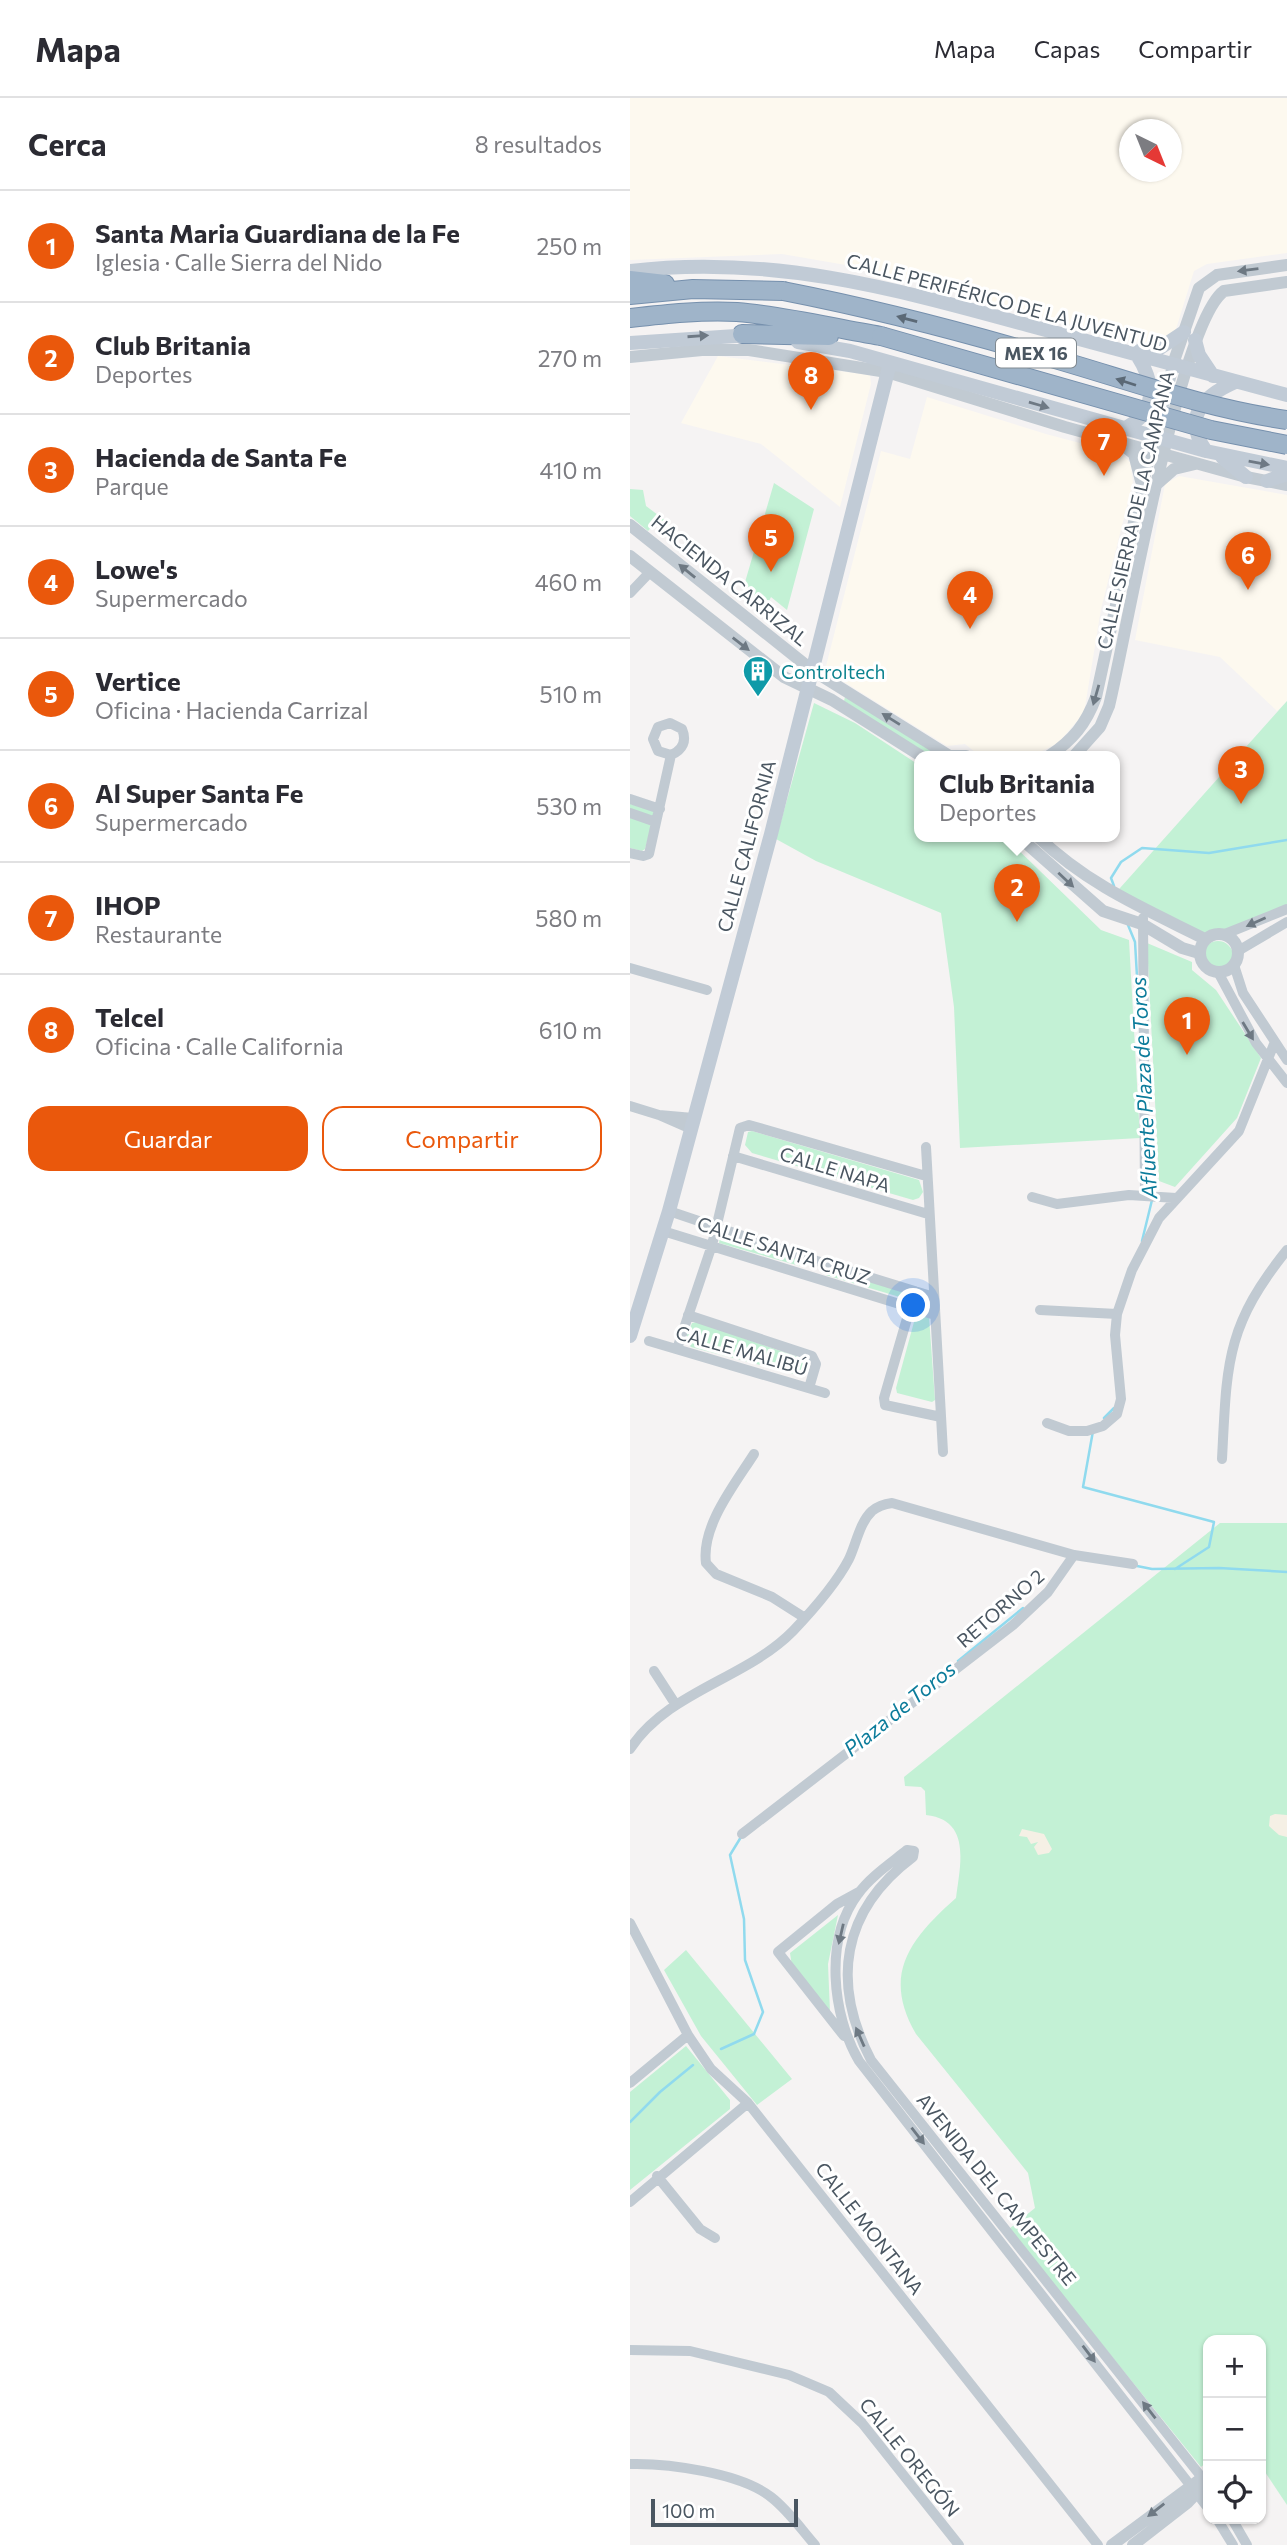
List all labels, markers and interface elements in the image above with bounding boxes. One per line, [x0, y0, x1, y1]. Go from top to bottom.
text: Mapa [35, 28, 121, 69]
text: Mapa [934, 34, 996, 63]
text: Capas [1034, 34, 1100, 63]
text: Compartir [1138, 34, 1252, 63]
north arrow [1119, 119, 1182, 182]
text: Cerca [28, 125, 107, 162]
text: 8 resultados [475, 130, 602, 158]
text: Santa Maria Guardiana de la Fe [95, 217, 460, 248]
text: 1 [46, 232, 56, 260]
text: 250 m [537, 232, 602, 260]
text: Iglesia · Calle Sierra del Nido [95, 248, 383, 276]
street label: CALLE PERIFÉRICO DE LA JUVENTUD [844, 248, 1170, 356]
one-way arrow [1237, 264, 1259, 275]
one-way arrow [896, 313, 917, 323]
text: Club Britania [95, 329, 251, 360]
one-way arrow [687, 330, 709, 341]
road number: MEX 16 [996, 339, 1076, 368]
text: 2 [44, 344, 58, 372]
text: 270 m [538, 344, 602, 372]
pin: 8 [788, 352, 834, 410]
text: Deportes [95, 360, 192, 388]
street label: CALLE SIERRA DE LA CAMPANA [1092, 369, 1178, 651]
one-way arrow [1115, 376, 1136, 387]
one-way arrow [1029, 400, 1050, 410]
pin: 7 [1081, 418, 1127, 476]
text: Hacienda de Santa Fe [95, 441, 347, 472]
text: 3 [44, 456, 58, 484]
text: 410 m [540, 456, 602, 484]
one-way arrow [1248, 458, 1270, 469]
text: Parque [95, 472, 169, 500]
street label: HACIENDA CARRIZAL [647, 510, 813, 650]
pin: 5 [748, 514, 794, 572]
pin: 6 [1225, 532, 1271, 590]
text: Lowe's [95, 553, 178, 584]
one-way arrow [679, 563, 697, 578]
text: 4 [44, 568, 58, 596]
text: 460 m [535, 568, 602, 596]
pin: 4 [947, 571, 993, 629]
text: Supermercado [95, 584, 248, 612]
one-way arrow [732, 637, 750, 651]
building icon: Controltech [741, 654, 775, 698]
place label: Controltech [781, 660, 885, 683]
text: Vertice [95, 665, 181, 696]
text: 5 [44, 680, 58, 708]
text: 510 m [539, 680, 602, 708]
one-way arrow [1091, 684, 1101, 705]
text: Oficina · Hacienda Carrizal [95, 696, 368, 724]
one-way arrow [881, 713, 900, 726]
pin: 3 [1218, 746, 1264, 804]
popup [914, 751, 1120, 842]
street label: CALLE CALIFORNIA [712, 758, 780, 934]
text: Club Britania [939, 767, 1095, 798]
text: Al Super Santa Fe [95, 777, 303, 808]
text: 6 [44, 792, 58, 820]
text: 530 m [536, 792, 602, 820]
text: Deportes [939, 798, 1037, 826]
text: Supermercado [95, 808, 248, 836]
pin: 2 [994, 864, 1040, 922]
one-way arrow [1057, 872, 1075, 888]
text: IHOP [95, 889, 161, 920]
text: 7 [45, 904, 57, 932]
text: 580 m [535, 904, 602, 932]
one-way arrow [1246, 916, 1266, 928]
text: Restaurante [95, 920, 222, 948]
water label: Afluente Plaza de Toros [1125, 976, 1161, 1201]
pin: 1 [1164, 997, 1210, 1055]
text: Telcel [95, 1001, 164, 1032]
text: 8 [44, 1016, 58, 1044]
text: 610 m [539, 1016, 602, 1044]
one-way arrow [1242, 1021, 1255, 1040]
text: Oficina · Calle California [95, 1032, 344, 1060]
button: Guardar [28, 1106, 308, 1171]
button: Compartir [322, 1106, 602, 1171]
street label: CALLE NAPA [777, 1141, 893, 1197]
street label: CALLE SANTA CRUZ [695, 1211, 873, 1289]
your location [896, 1288, 930, 1322]
street label: CALLE MALIBÚ [673, 1319, 811, 1380]
street label: RETORNO 2 [952, 1564, 1048, 1652]
water label: Plaza de Toros [838, 1655, 960, 1761]
one-way arrow [836, 1923, 847, 1945]
one-way arrow [854, 2027, 866, 2047]
street label: AVENIDA DEL CAMPESTRE [912, 2088, 1082, 2290]
one-way arrow [911, 2127, 926, 2145]
street label: CALLE MONTANA [811, 2157, 929, 2299]
map controls [1203, 2335, 1266, 2524]
button: + [1203, 2335, 1266, 2398]
one-way arrow [1082, 2345, 1096, 2363]
street label: CALLE OREGÓN [855, 2392, 966, 2521]
button: − [1203, 2398, 1266, 2461]
one-way arrow [1141, 2401, 1156, 2419]
button: locate [1203, 2461, 1266, 2524]
scale bar [651, 2496, 798, 2528]
text: 100 m [662, 2499, 715, 2522]
one-way arrow [1148, 2503, 1166, 2518]

